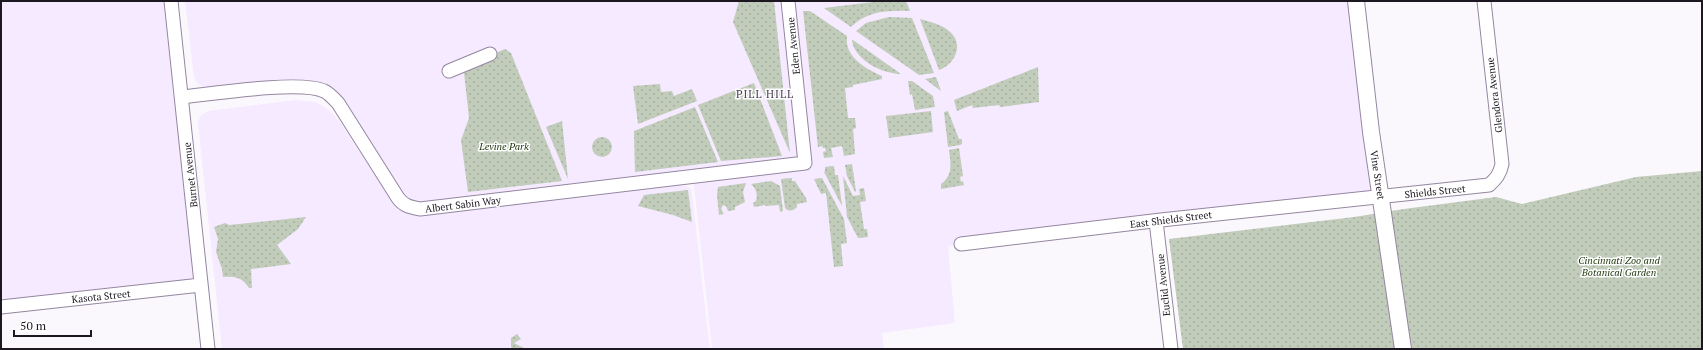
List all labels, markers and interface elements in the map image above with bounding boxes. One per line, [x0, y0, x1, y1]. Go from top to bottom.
street label: Eden Avenue [784, 17, 803, 75]
street label: Glendora Avenue [1483, 57, 1506, 133]
district label: PILL HILL [736, 87, 794, 101]
park label: Levine Park [478, 140, 529, 153]
street label: Burnet Avenue [181, 142, 200, 208]
street label: Vine Street [1367, 149, 1388, 201]
street label: Shields Street [1404, 182, 1466, 201]
street label: Albert Sabin Way [424, 193, 503, 216]
street label: East Shields Street [1129, 208, 1213, 231]
street label: Euclid Avenue [1154, 253, 1173, 317]
park label: Cincinnati Zoo and Botanical Garden [1578, 254, 1660, 279]
street label: Kasota Street [71, 287, 131, 306]
scale bar [14, 312, 91, 338]
text: 50 m [20, 318, 47, 333]

